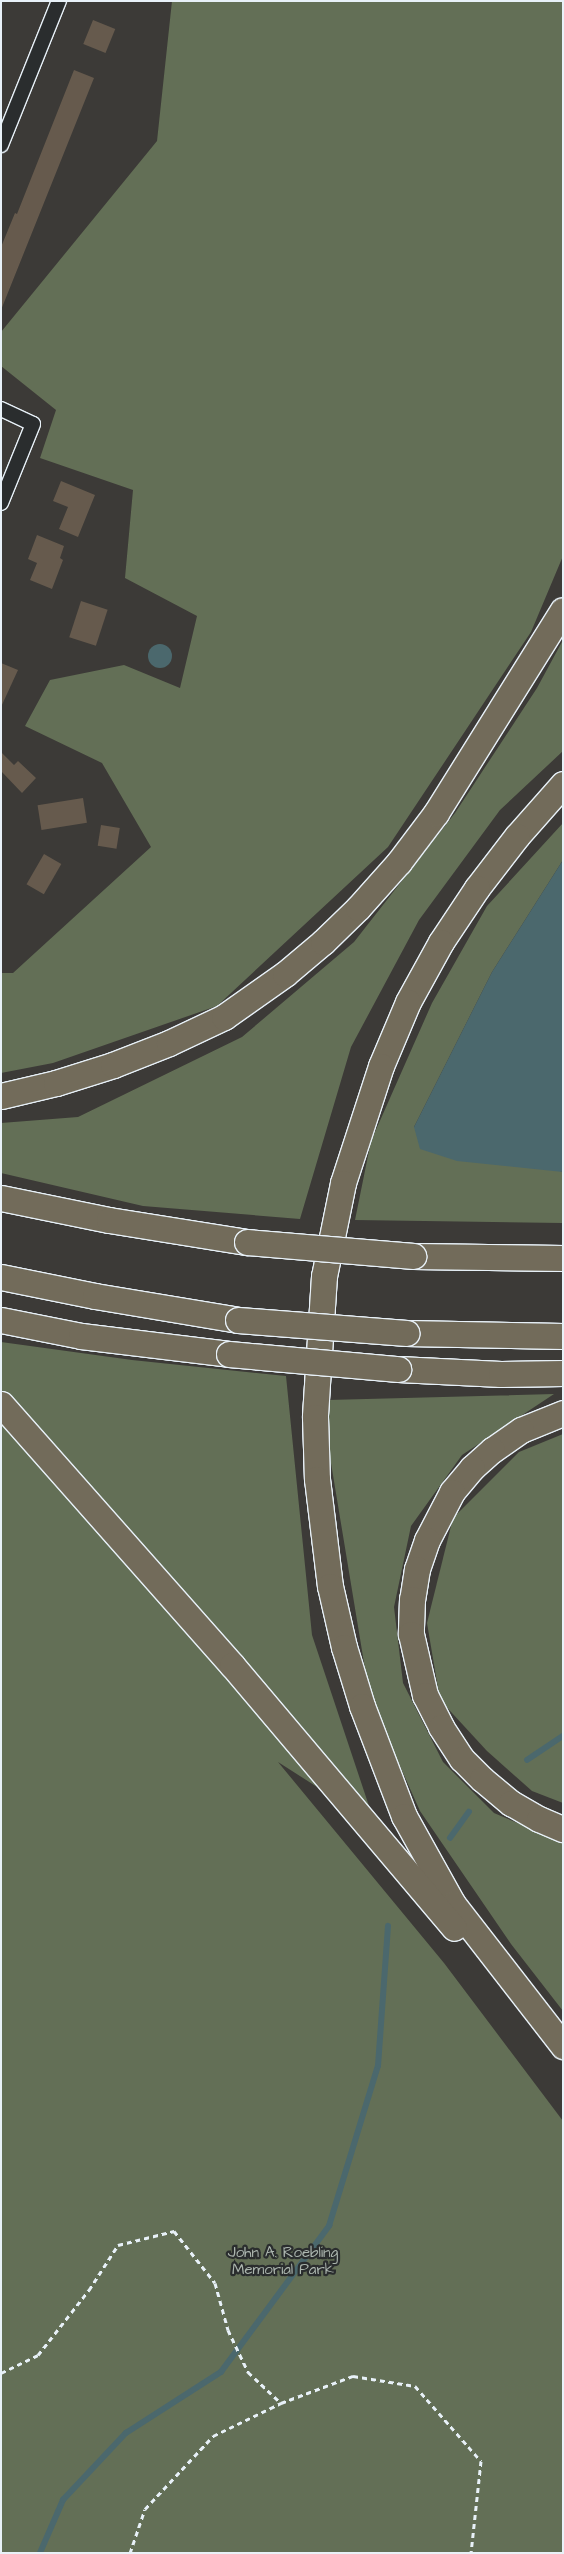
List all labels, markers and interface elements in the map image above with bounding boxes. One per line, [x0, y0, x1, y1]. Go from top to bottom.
park label: John A. Roebling Memorial Park [228, 2243, 338, 2278]

